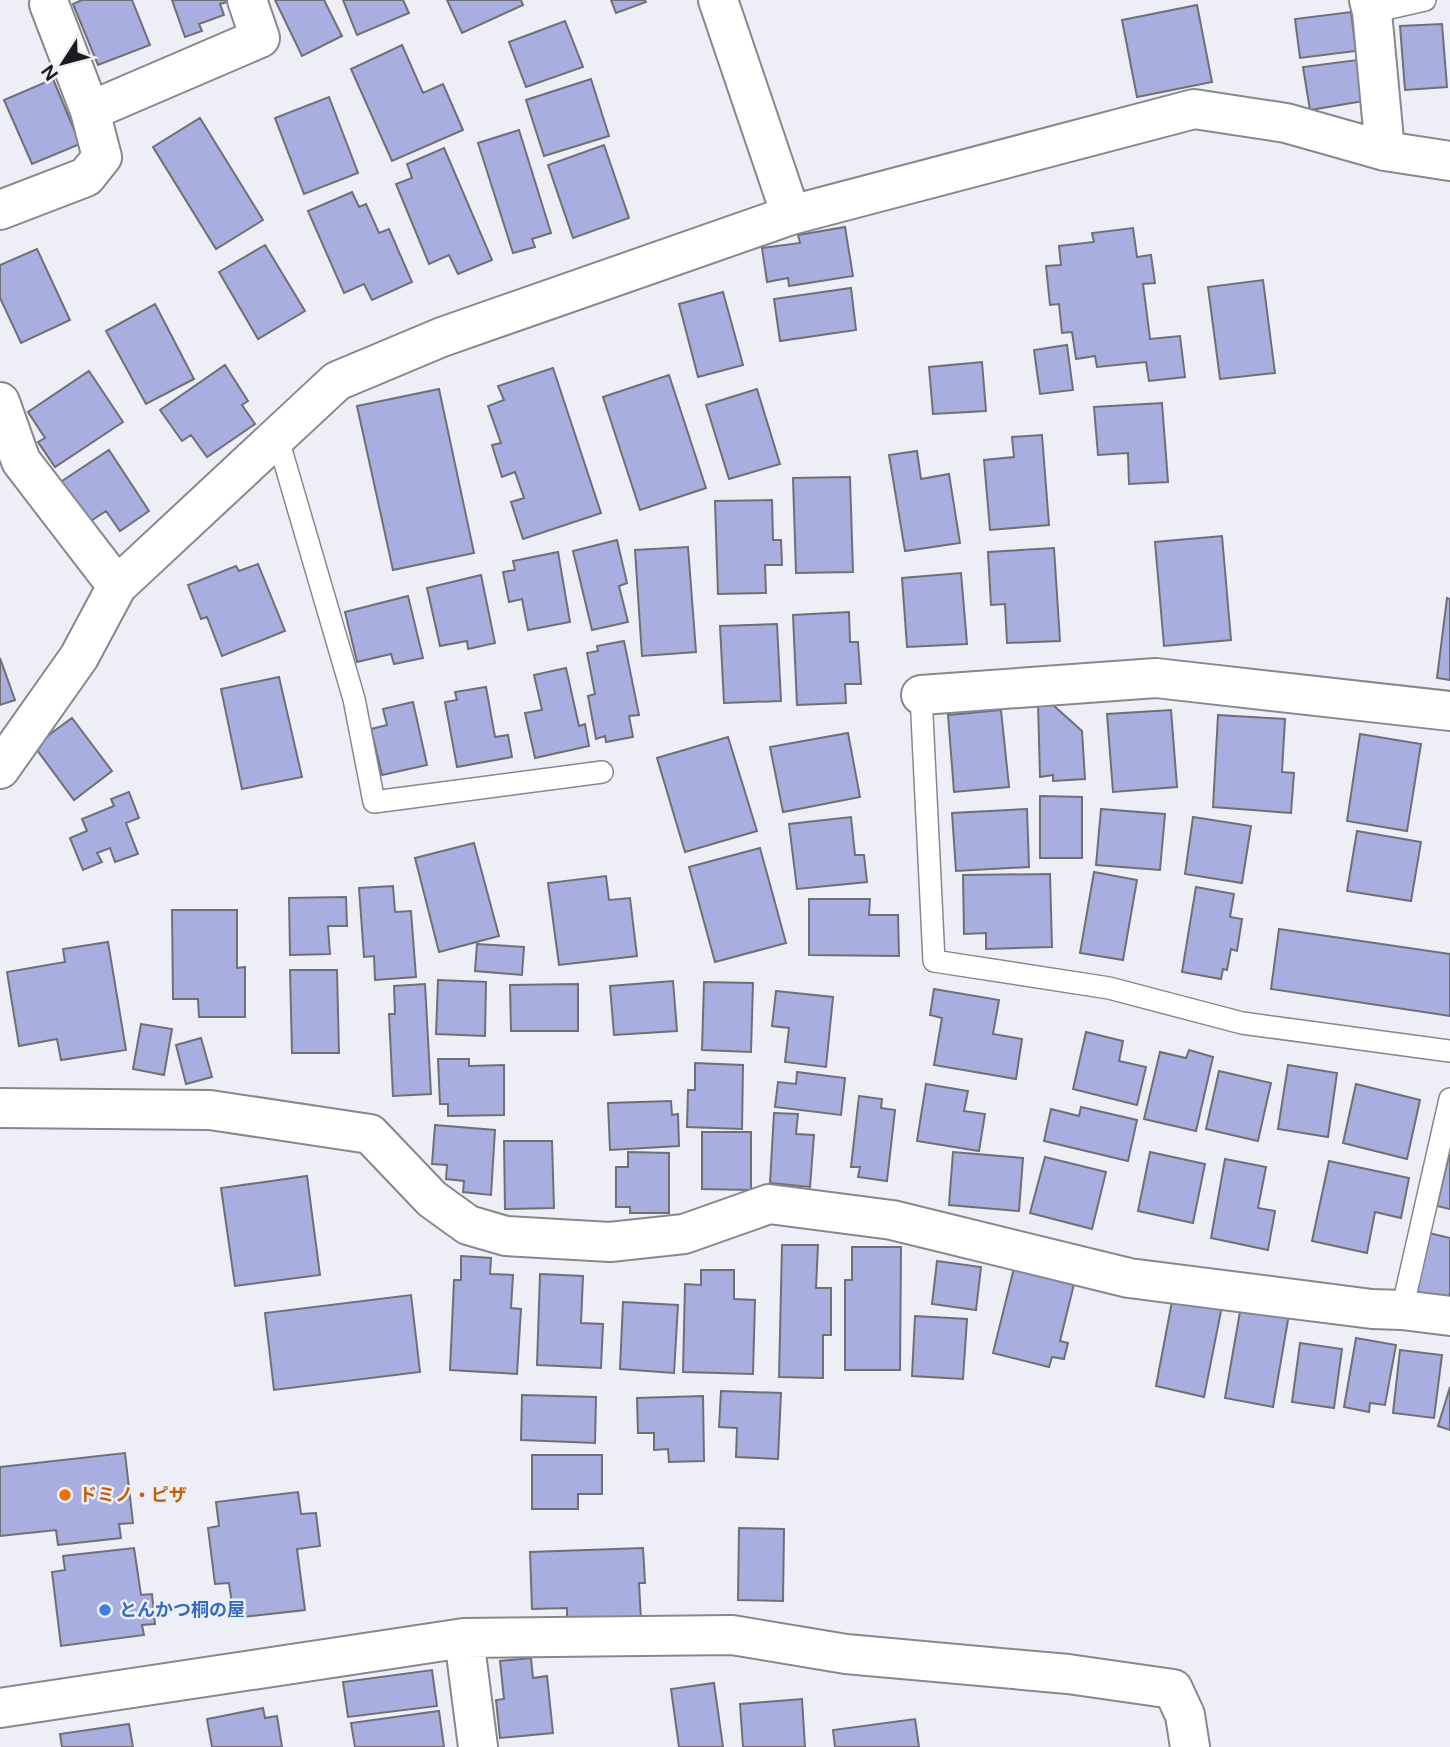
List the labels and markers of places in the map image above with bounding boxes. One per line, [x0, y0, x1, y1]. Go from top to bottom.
place label: ドミノ・ピザ [79, 1483, 187, 1507]
marker: ドミノ・ピザ [57, 1487, 73, 1503]
place label: とんかつ桐の屋 [119, 1598, 245, 1622]
marker: とんかつ桐の屋 [97, 1602, 113, 1618]

